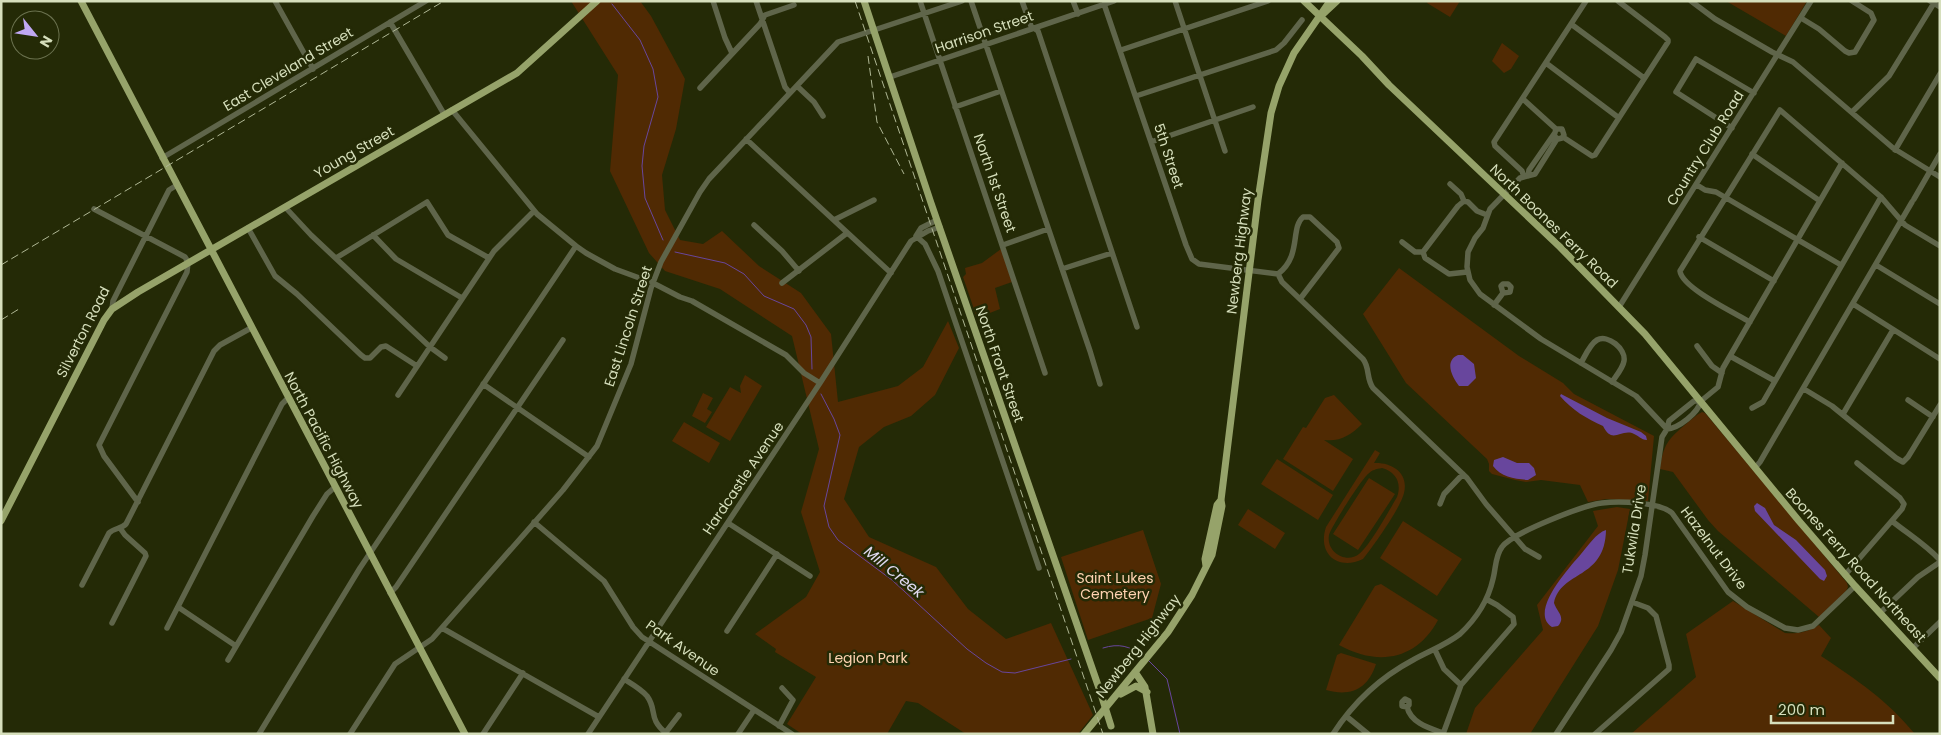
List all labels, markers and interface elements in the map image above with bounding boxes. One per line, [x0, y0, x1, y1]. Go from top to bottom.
street label: Harrison Street [932, 6, 1036, 58]
north arrow [10, 10, 60, 60]
street label: East Cleveland Street [219, 22, 357, 116]
text: N [35, 32, 58, 51]
street label: Country Club Road [1661, 87, 1749, 209]
street label: Young Street [310, 121, 398, 183]
street label: 5th Street [1149, 121, 1189, 191]
street label: North 1st Street [969, 131, 1021, 235]
street label: North Boones Ferry Road [1485, 159, 1623, 293]
street label: Newberg Highway [1221, 187, 1257, 315]
street label: East Lincoln Street [599, 263, 657, 389]
street label: Silverton Road [51, 283, 115, 381]
street label: North Front Street [971, 303, 1029, 425]
street label: North Pacific Highway [279, 368, 369, 512]
street label: Hardcastle Avenue [698, 417, 789, 539]
street label: Tukwila Drive [1617, 482, 1651, 575]
street label: Boones Ferry Road Northeast [1781, 483, 1931, 647]
street label: Hazelnut Drive [1676, 502, 1752, 594]
water label: Mill Creek [860, 541, 930, 603]
park label: Saint Lukes Cemetery [1076, 568, 1154, 604]
street label: Newberg Highway [1091, 590, 1185, 702]
street label: Park Avenue [642, 615, 724, 681]
park label: Legion Park [828, 648, 908, 668]
scale bar [1771, 692, 1894, 724]
text: 200 m [1778, 699, 1825, 720]

